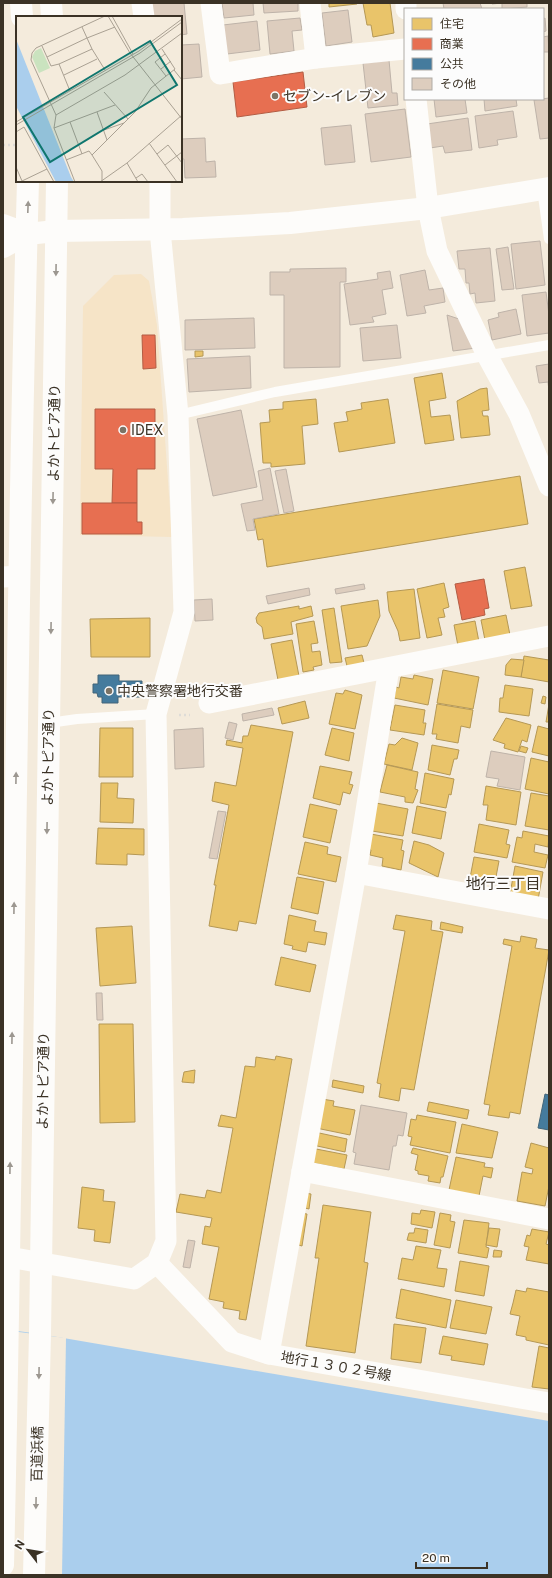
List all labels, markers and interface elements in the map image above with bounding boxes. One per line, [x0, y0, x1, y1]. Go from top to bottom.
legend [404, 8, 544, 100]
inset map [16, 16, 182, 182]
text: 住宅 [440, 17, 464, 31]
text: 商業 [440, 37, 464, 51]
text: 公共 [440, 57, 464, 71]
text: その他 [440, 77, 476, 91]
place label: セブン-イレブン [283, 88, 386, 104]
marker: セブン-イレブン [270, 91, 280, 101]
one-way arrow [24, 201, 31, 213]
one-way arrow [53, 264, 59, 277]
street label: よかトピア通り [45, 384, 63, 482]
place label: IDEX [131, 422, 164, 438]
marker: IDEX [118, 425, 128, 435]
one-way arrow [50, 492, 56, 505]
one-way arrow [48, 622, 54, 635]
place label: 中央警察署地行交番 [117, 683, 243, 699]
marker: 中央警察署地行交番 [104, 686, 114, 696]
street label: よかトピア通り [39, 708, 57, 806]
one-way arrow [13, 771, 19, 784]
one-way arrow [44, 822, 50, 835]
district label: 地行三丁目 [465, 875, 541, 892]
one-way arrow [11, 901, 17, 914]
one-way arrow [9, 1031, 15, 1044]
street label: よかトピア通り [34, 1032, 52, 1130]
one-way arrow [7, 1161, 13, 1174]
street label: 地行１３０２号線 [279, 1348, 393, 1384]
one-way arrow [36, 1367, 42, 1380]
street label: 百道浜橋 [29, 1426, 45, 1482]
one-way arrow [33, 1497, 39, 1510]
north arrow [8, 1530, 48, 1570]
text: N [12, 1538, 27, 1552]
scale bar [416, 1544, 487, 1570]
text: 20 m [422, 1551, 450, 1565]

